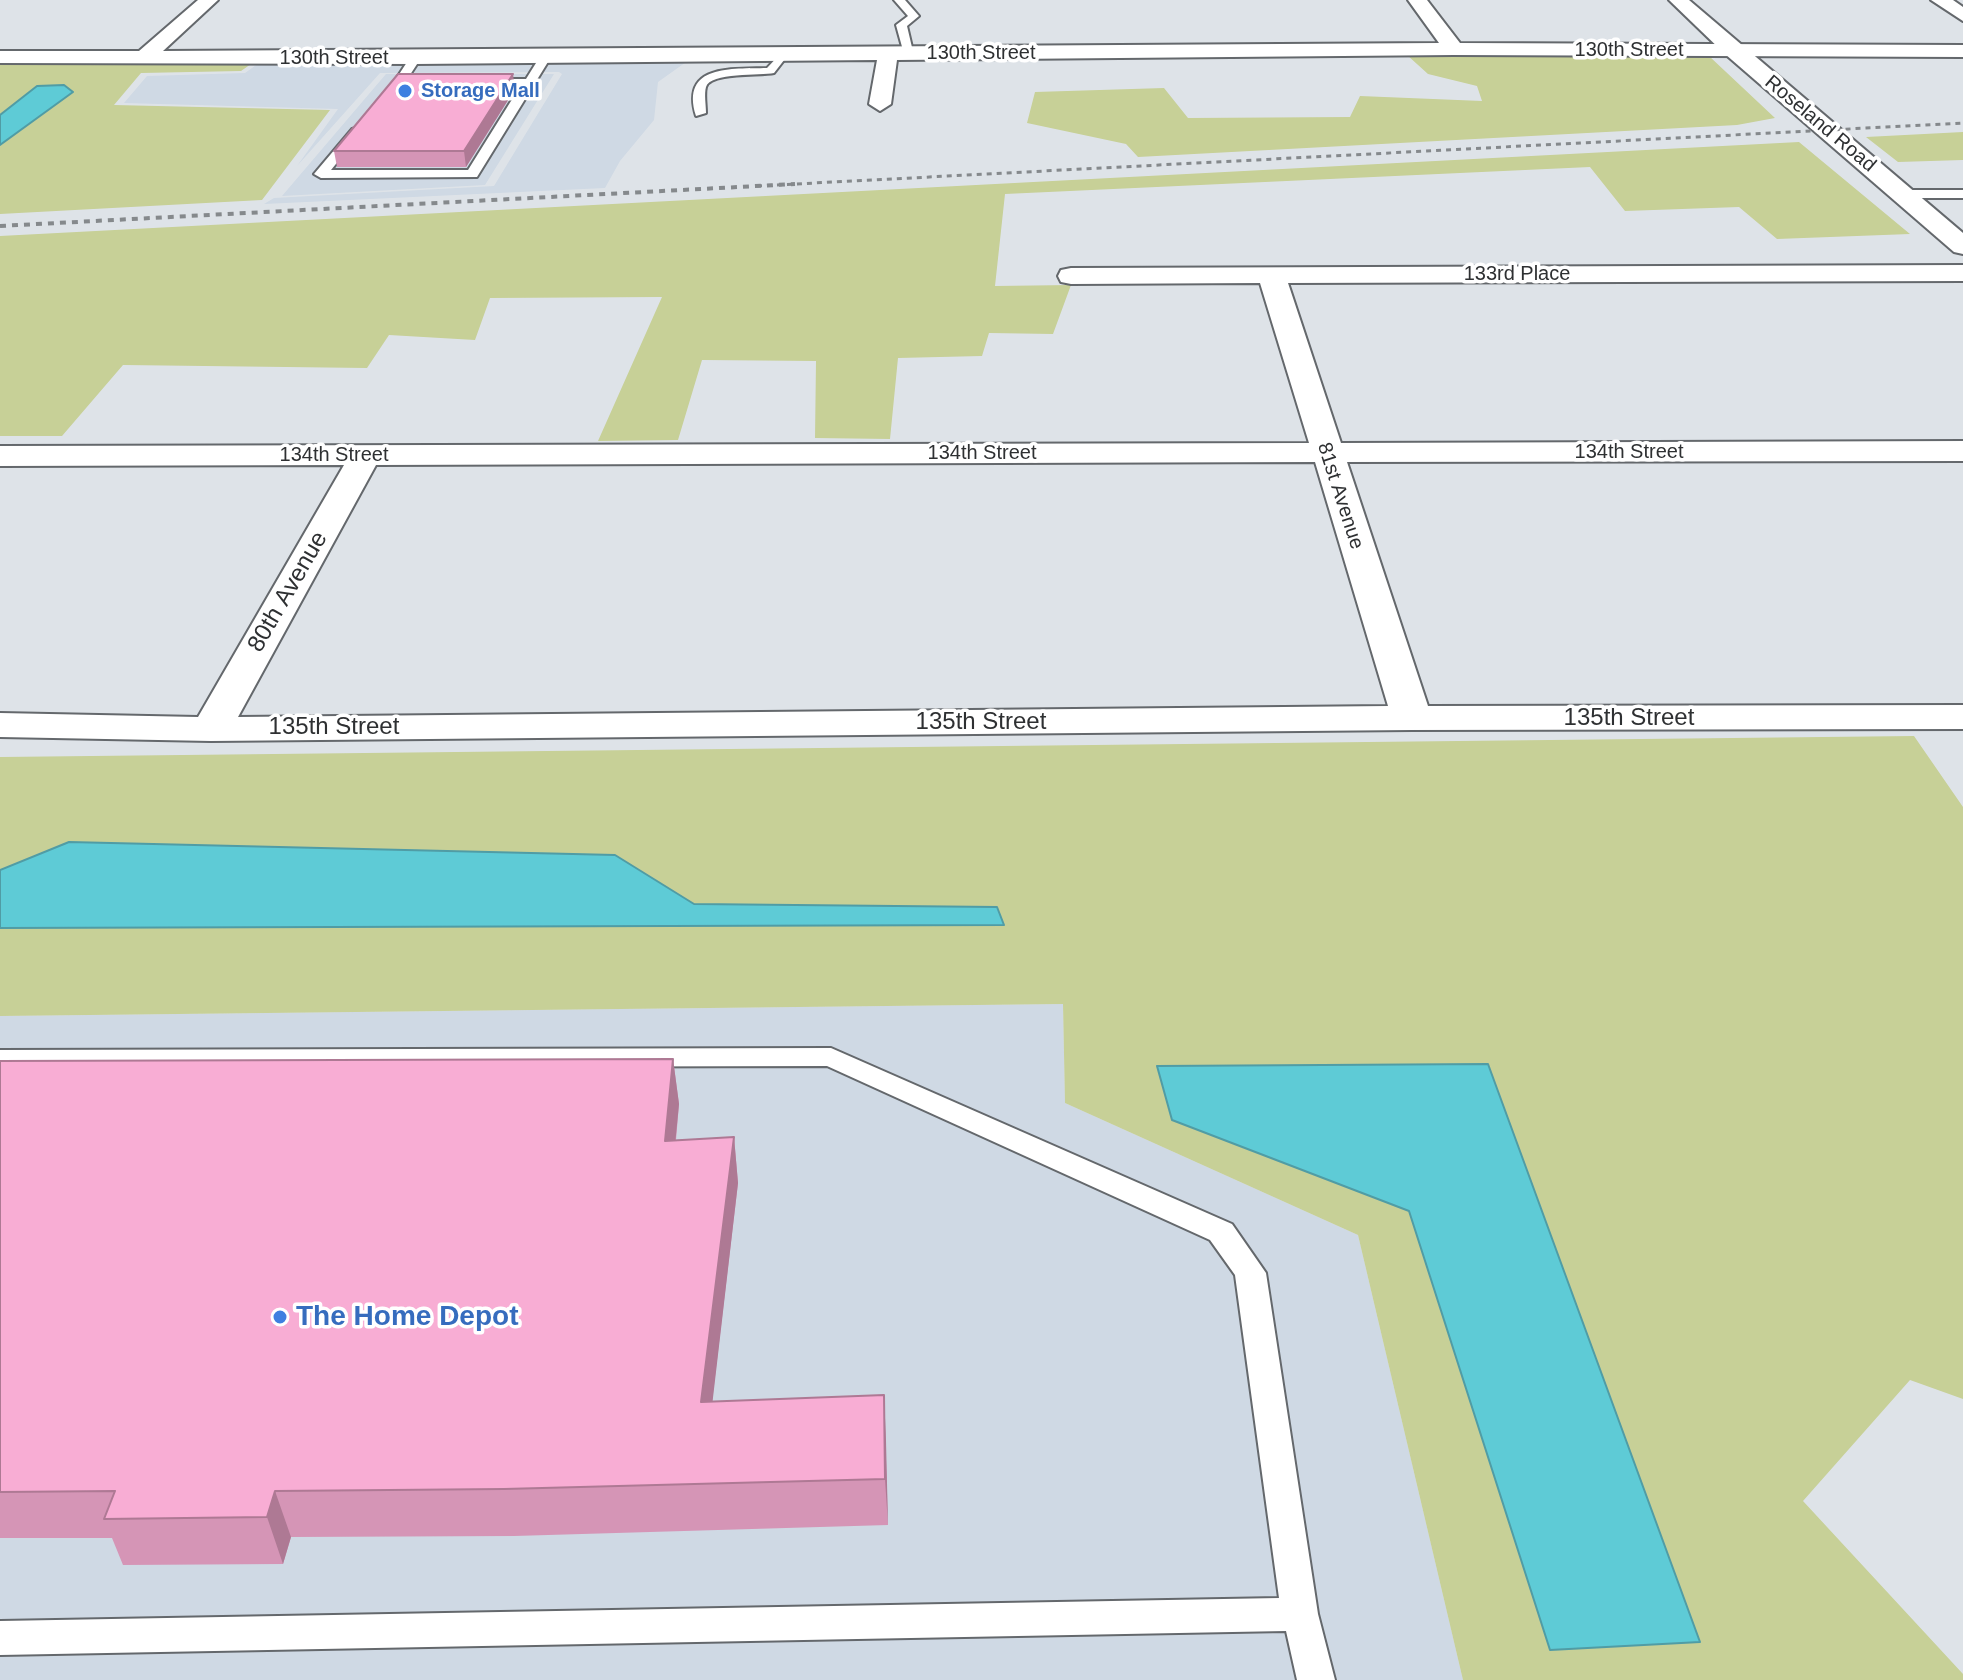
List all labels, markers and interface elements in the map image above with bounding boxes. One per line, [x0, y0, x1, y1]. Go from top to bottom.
street label: 130th Street [1575, 38, 1683, 62]
street label: 130th Street [927, 41, 1035, 65]
street label: 130th Street [280, 46, 388, 70]
street label: Roseland Road [1759, 70, 1881, 178]
place label: Storage Mall [421, 79, 540, 103]
marker: Storage Mall [396, 82, 414, 100]
street label: 133rd Place [1464, 262, 1570, 286]
street label: 81st Avenue [1311, 440, 1369, 552]
street label: 134th Street [1575, 440, 1683, 464]
street label: 134th Street [928, 441, 1036, 465]
street label: 134th Street [280, 443, 388, 467]
street label: 80th Avenue [242, 527, 334, 657]
street label: 135th Street [1564, 704, 1694, 732]
street label: 135th Street [916, 708, 1046, 736]
street label: 135th Street [269, 713, 399, 741]
place label: The Home Depot [296, 1300, 518, 1334]
marker: The Home Depot [271, 1308, 289, 1326]

